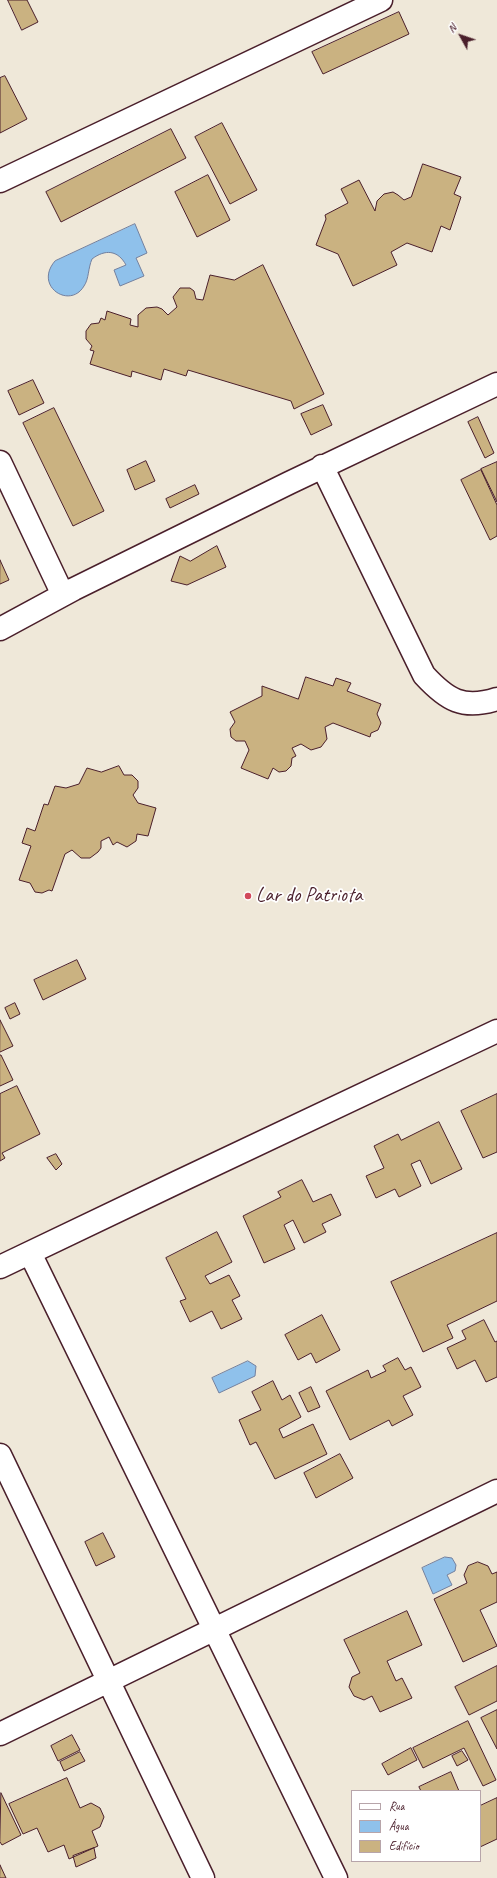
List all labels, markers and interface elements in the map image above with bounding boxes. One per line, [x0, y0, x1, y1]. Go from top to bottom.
north arrow [441, 16, 481, 56]
text: N [444, 21, 459, 35]
place label: Lar do Patriota [256, 884, 362, 908]
marker: Lar do Patriota [243, 891, 253, 901]
legend [351, 1790, 481, 1862]
text: Rua [389, 1798, 404, 1814]
text: Água [389, 1818, 409, 1834]
text: Edifício [389, 1838, 419, 1854]

